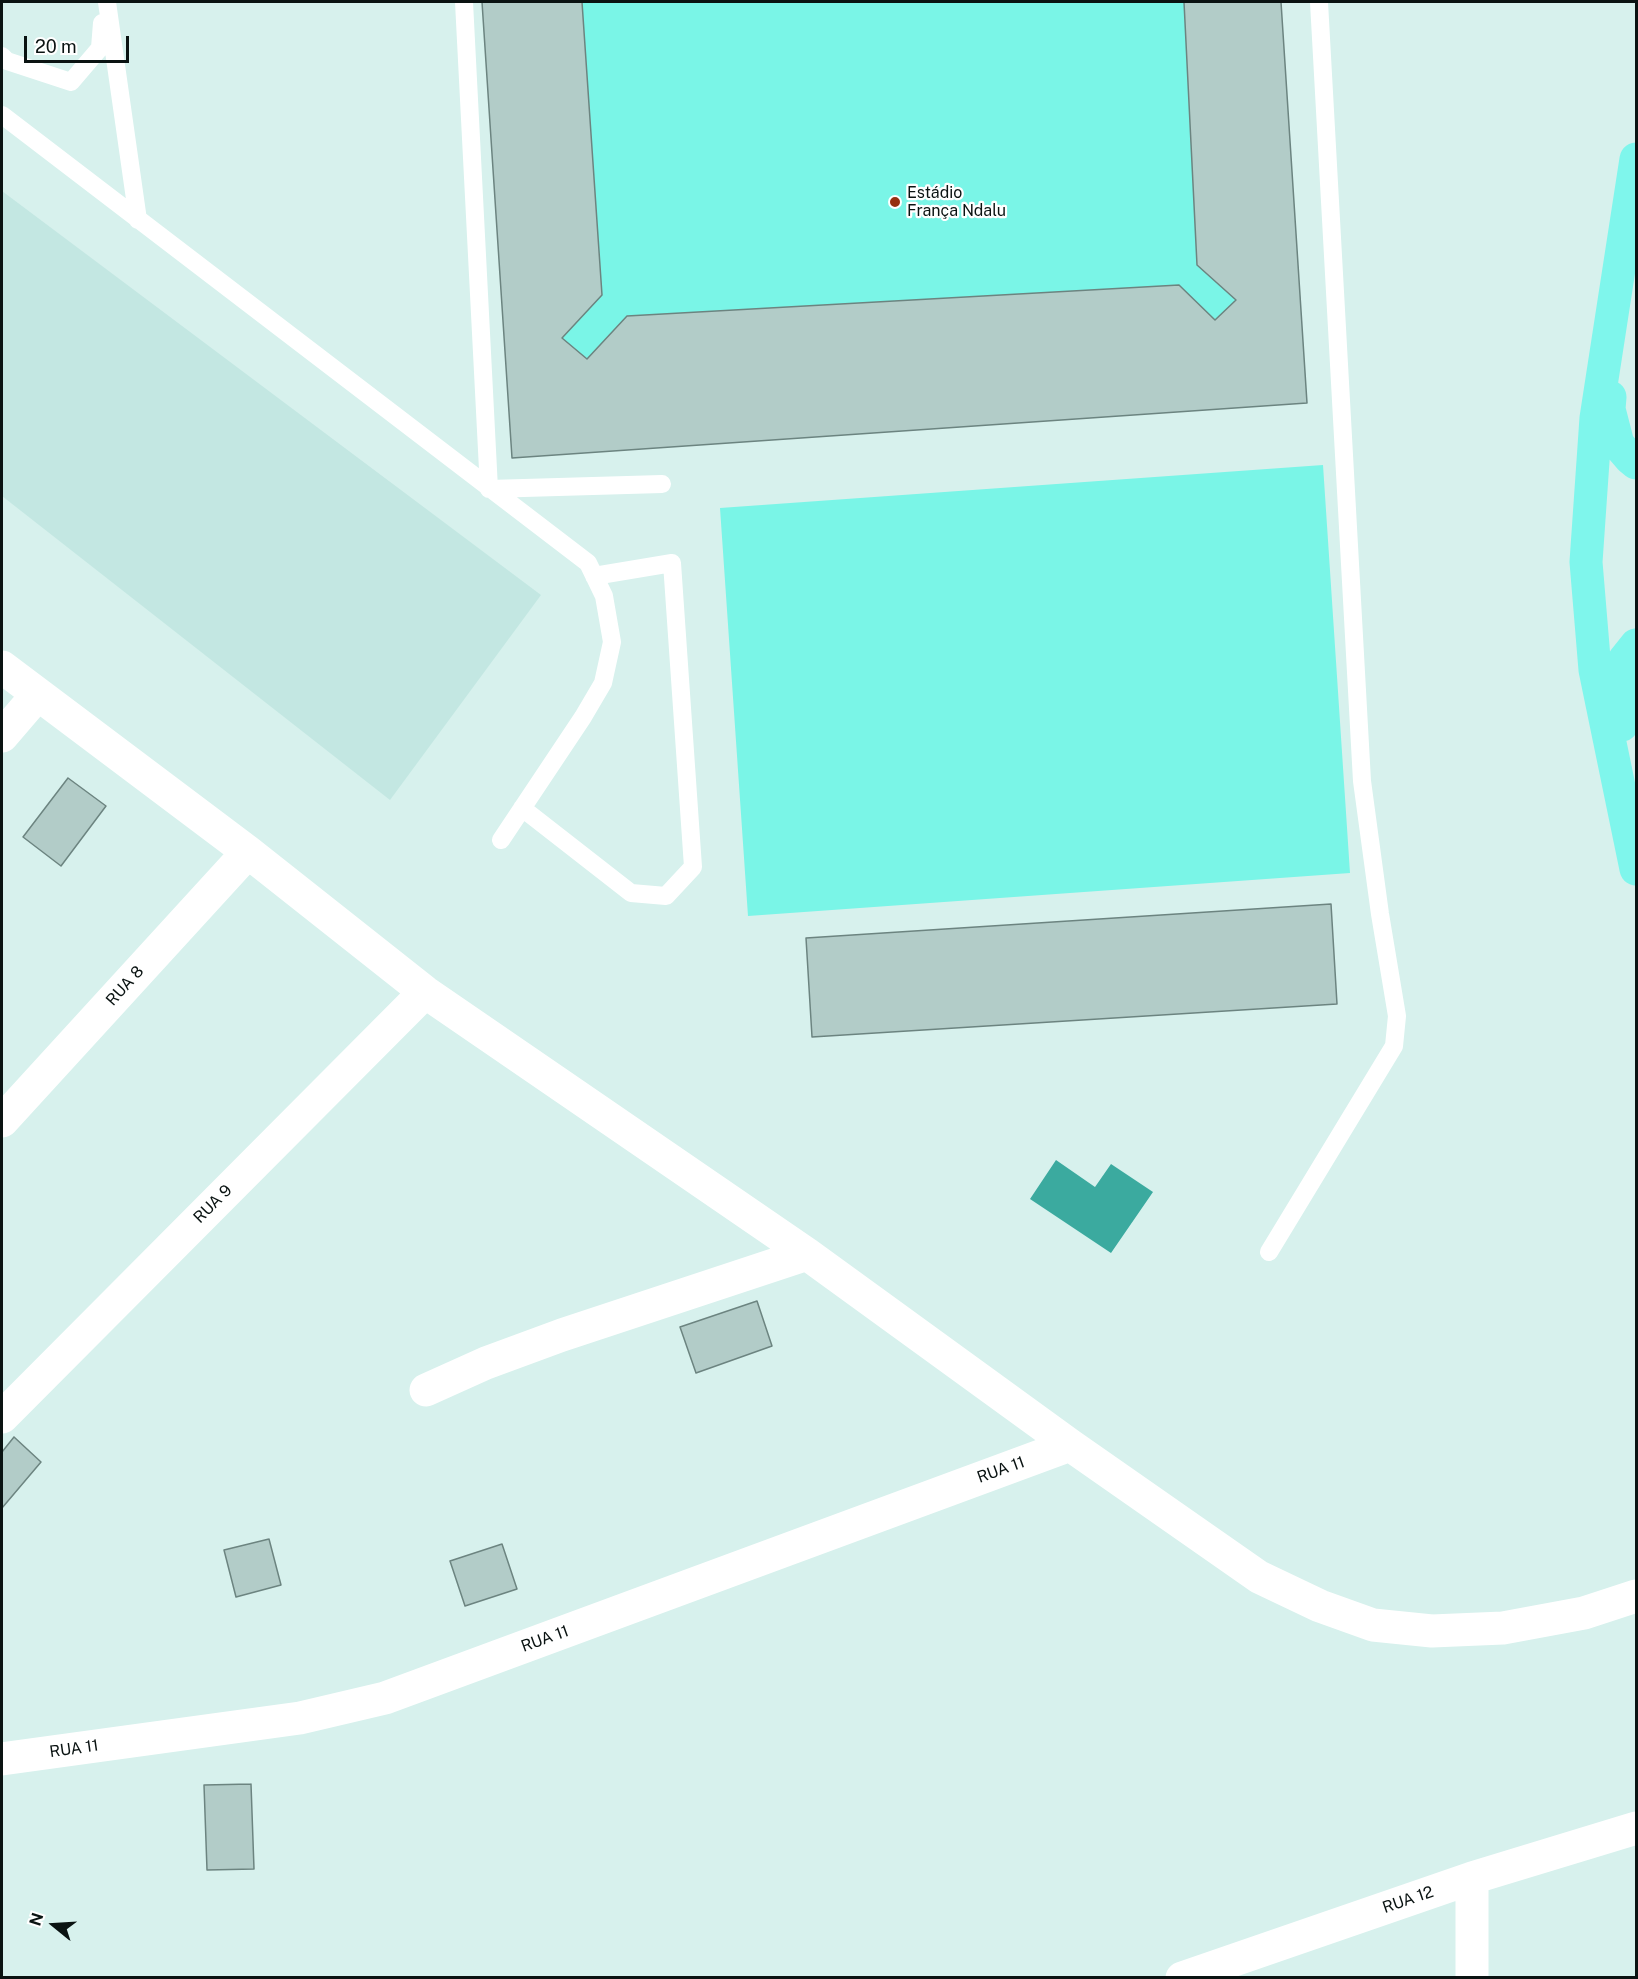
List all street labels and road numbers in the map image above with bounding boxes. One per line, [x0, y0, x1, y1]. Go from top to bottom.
street label: RUA 8 [102, 962, 148, 1010]
street label: RUA 9 [190, 1181, 236, 1227]
street label: RUA 11 [974, 1453, 1028, 1487]
street label: RUA 11 [518, 1622, 572, 1656]
street label: RUA 11 [48, 1736, 100, 1762]
street label: RUA 12 [1380, 1882, 1436, 1918]

